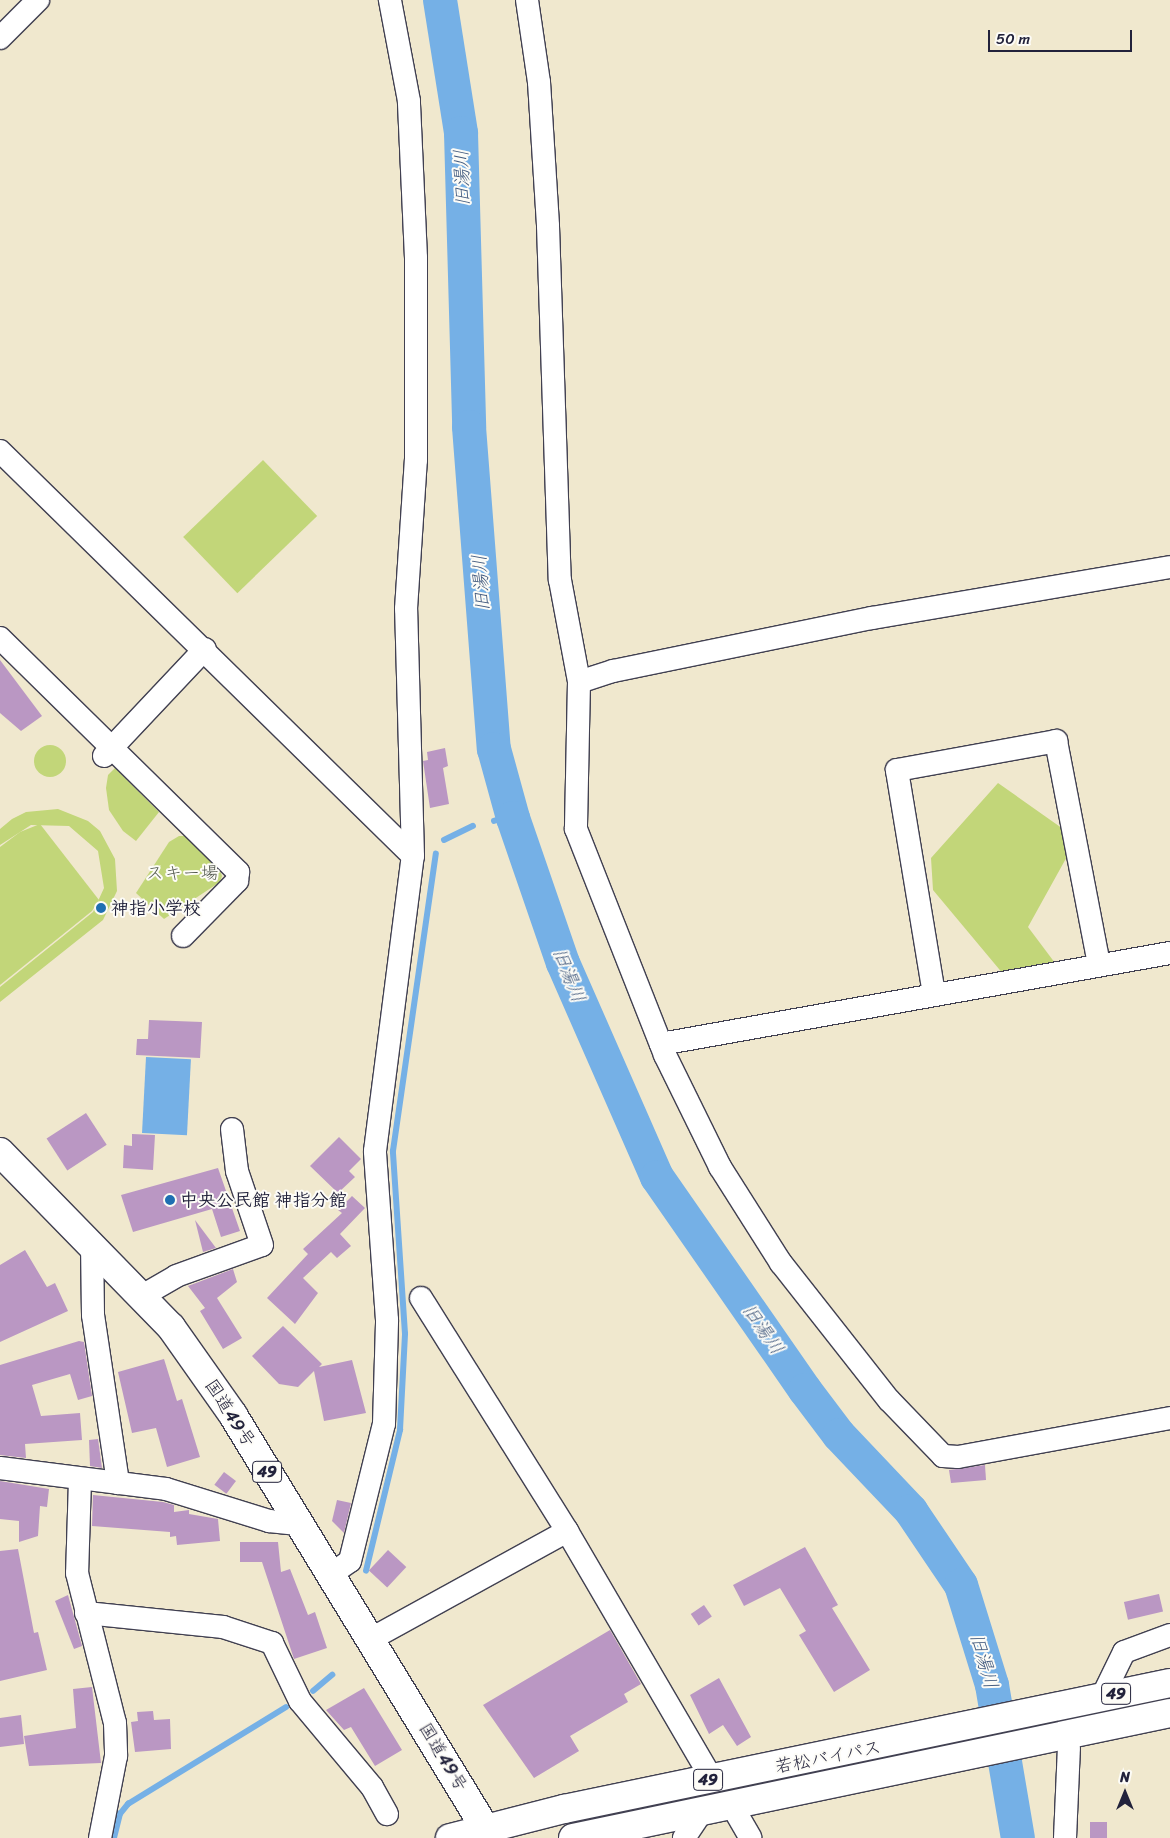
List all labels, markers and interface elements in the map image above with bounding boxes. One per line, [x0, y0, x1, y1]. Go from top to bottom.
scale bar [990, 20, 1134, 52]
text: 50 m [996, 26, 1030, 52]
water label: 旧湯川 [450, 149, 474, 207]
water label: 旧湯川 [468, 554, 494, 612]
park label: スキー場 [146, 862, 218, 884]
place label: 神指小学校 [111, 897, 201, 919]
marker: 神指小学校 [95, 902, 107, 914]
water label: 旧湯川 [548, 944, 590, 1006]
place label: 中央公民館 神指分館 [180, 1189, 347, 1211]
marker: 中央公民館 神指分館 [164, 1194, 176, 1206]
water label: 旧湯川 [737, 1299, 789, 1359]
street label: 国道49号 [200, 1375, 260, 1451]
road number: 49 [252, 1458, 282, 1485]
water label: 旧湯川 [965, 1630, 1003, 1692]
road number: 49 [1101, 1680, 1131, 1708]
street label: 国道49号 [414, 1719, 472, 1795]
street label: 若松バイパス [773, 1736, 883, 1778]
text: N [1120, 1765, 1130, 1790]
road number: 49 [693, 1766, 723, 1794]
north arrow [1100, 1768, 1150, 1818]

